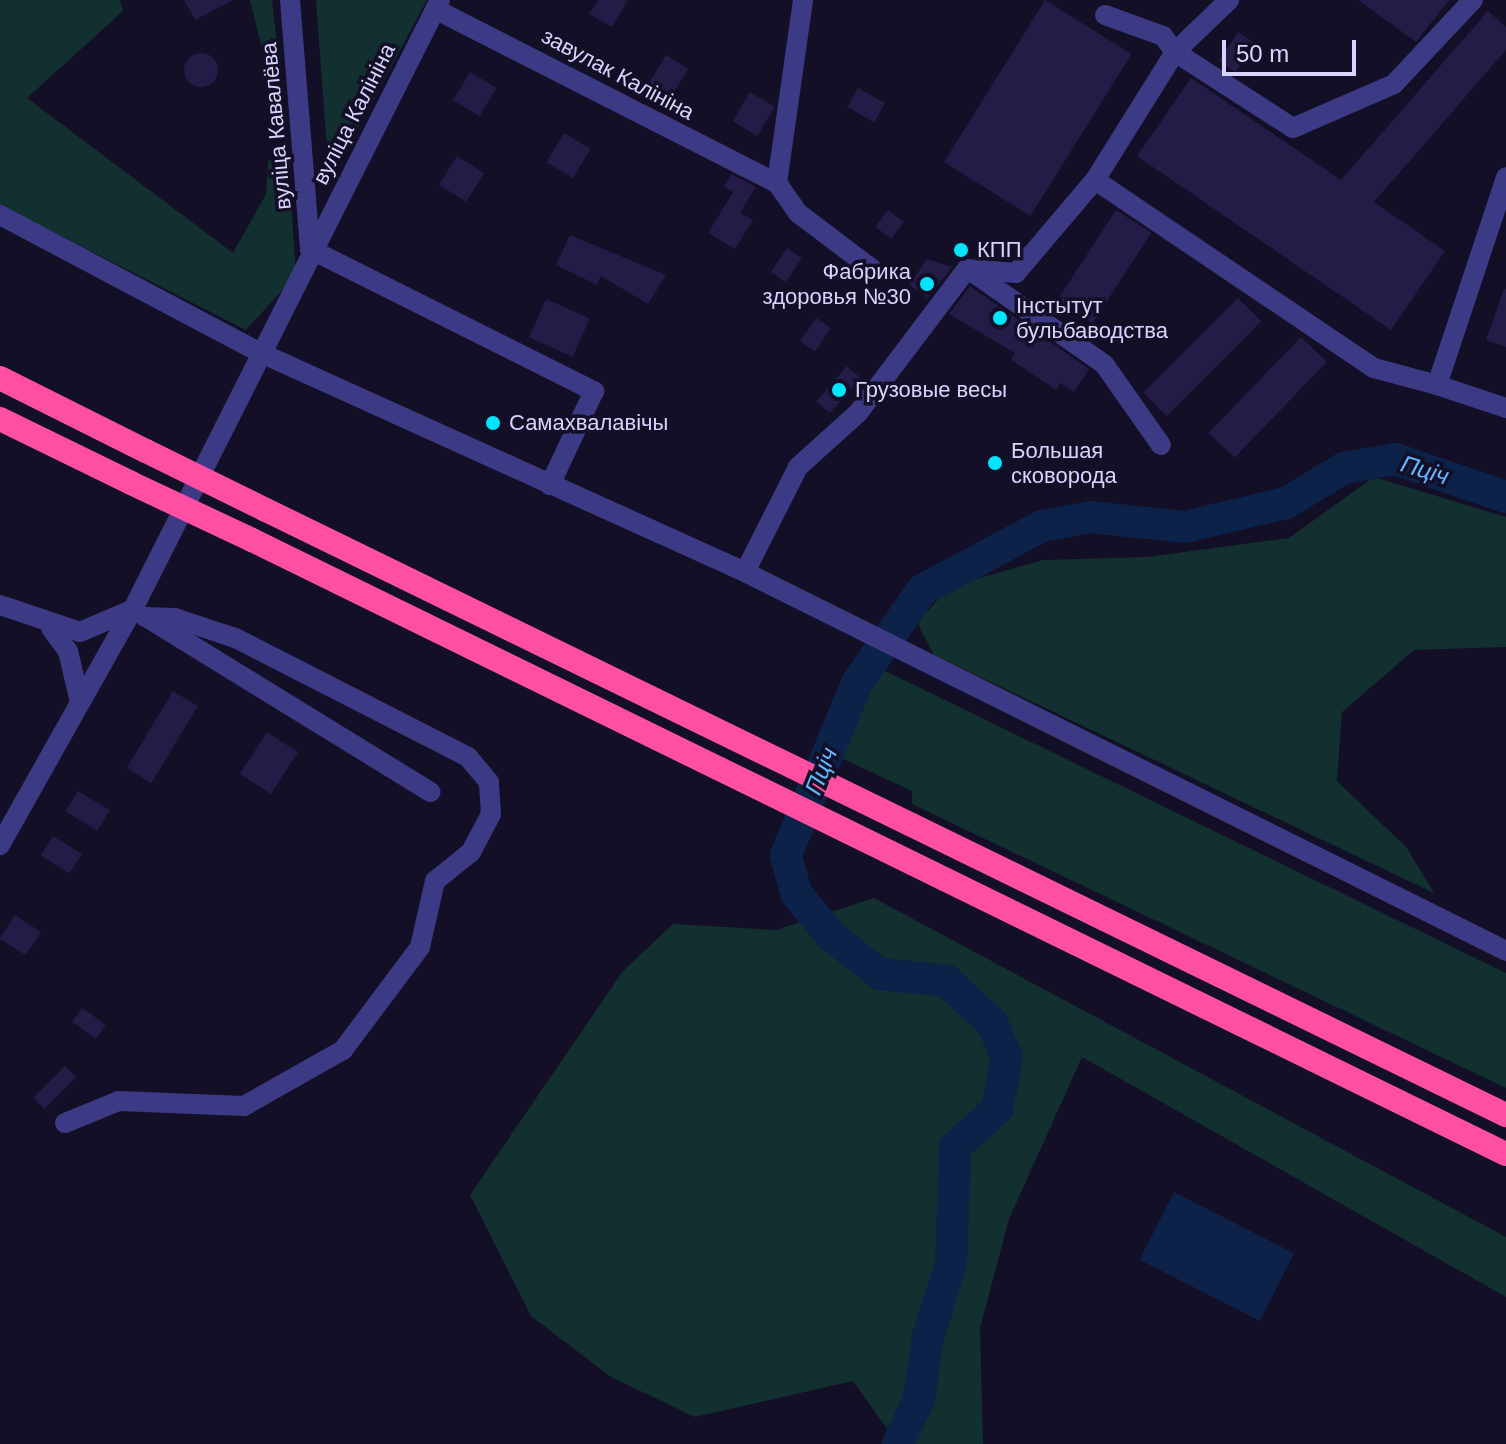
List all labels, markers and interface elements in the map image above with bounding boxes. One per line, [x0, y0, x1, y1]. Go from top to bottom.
street label: завулак Калініна [537, 23, 699, 125]
scale bar [1226, 24, 1360, 74]
street label: вуліца Калініна [307, 39, 401, 189]
text: 50 m [1236, 40, 1289, 67]
street label: вуліца Кавалёва [256, 41, 296, 211]
place label: КПП [977, 237, 1021, 263]
marker: КПП [952, 241, 970, 259]
place label: Фабрика здоровья №30 [763, 258, 911, 310]
marker: Фабрика здоровья №30 [918, 275, 936, 293]
place label: Інстытут бульбаводства [1016, 292, 1168, 344]
marker: Інстытут бульбаводства [991, 309, 1009, 327]
place label: Грузовые весы [855, 377, 1007, 403]
marker: Грузовые весы [830, 381, 848, 399]
place label: Самахвалавічы [509, 410, 668, 436]
marker: Самахвалавічы [484, 414, 502, 432]
place label: Большая сковорода [1011, 437, 1117, 488]
water label: Пціч [1397, 449, 1453, 491]
marker: Большая сковорода [986, 454, 1004, 472]
water label: Пціч [798, 743, 844, 799]

